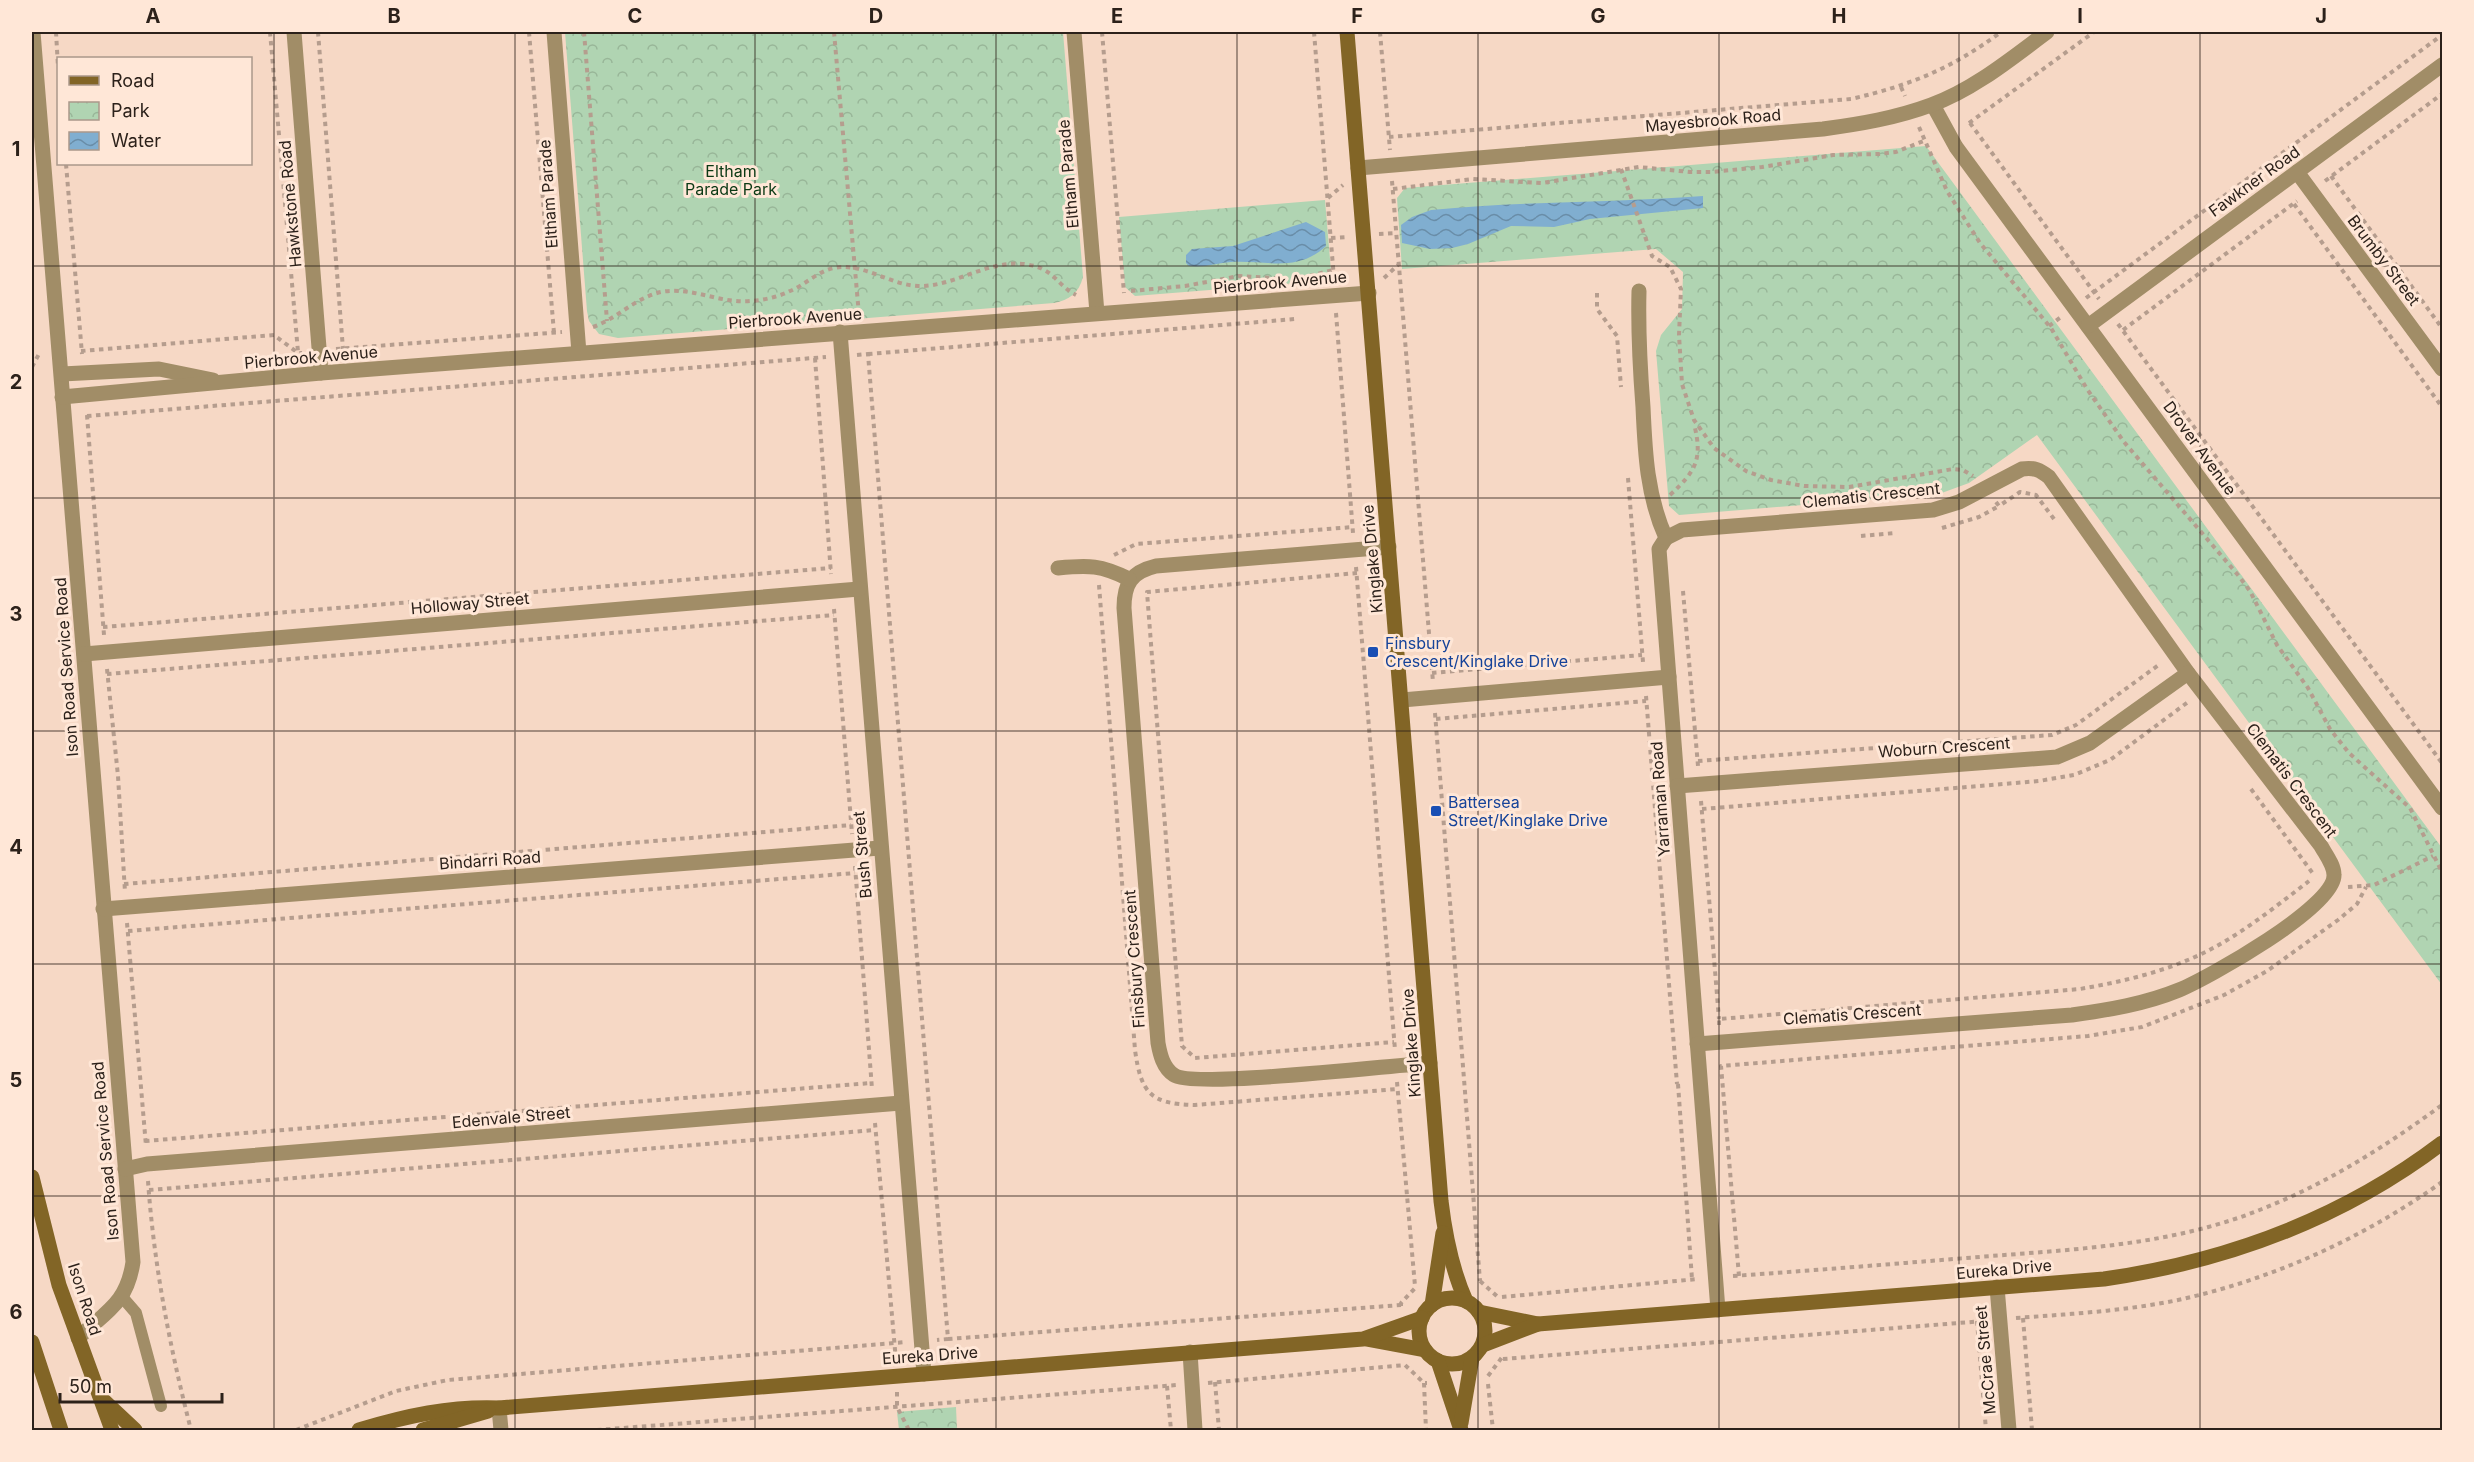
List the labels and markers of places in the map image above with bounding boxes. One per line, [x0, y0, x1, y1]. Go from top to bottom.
place label: Finsbury Crescent/Kinglake Drive [1385, 633, 1568, 671]
marker: Finsbury Crescent/Kinglake Drive [1366, 645, 1380, 659]
place label: Battersea Street/Kinglake Drive [1448, 792, 1608, 830]
marker: Battersea Street/Kinglake Drive [1429, 804, 1443, 818]

